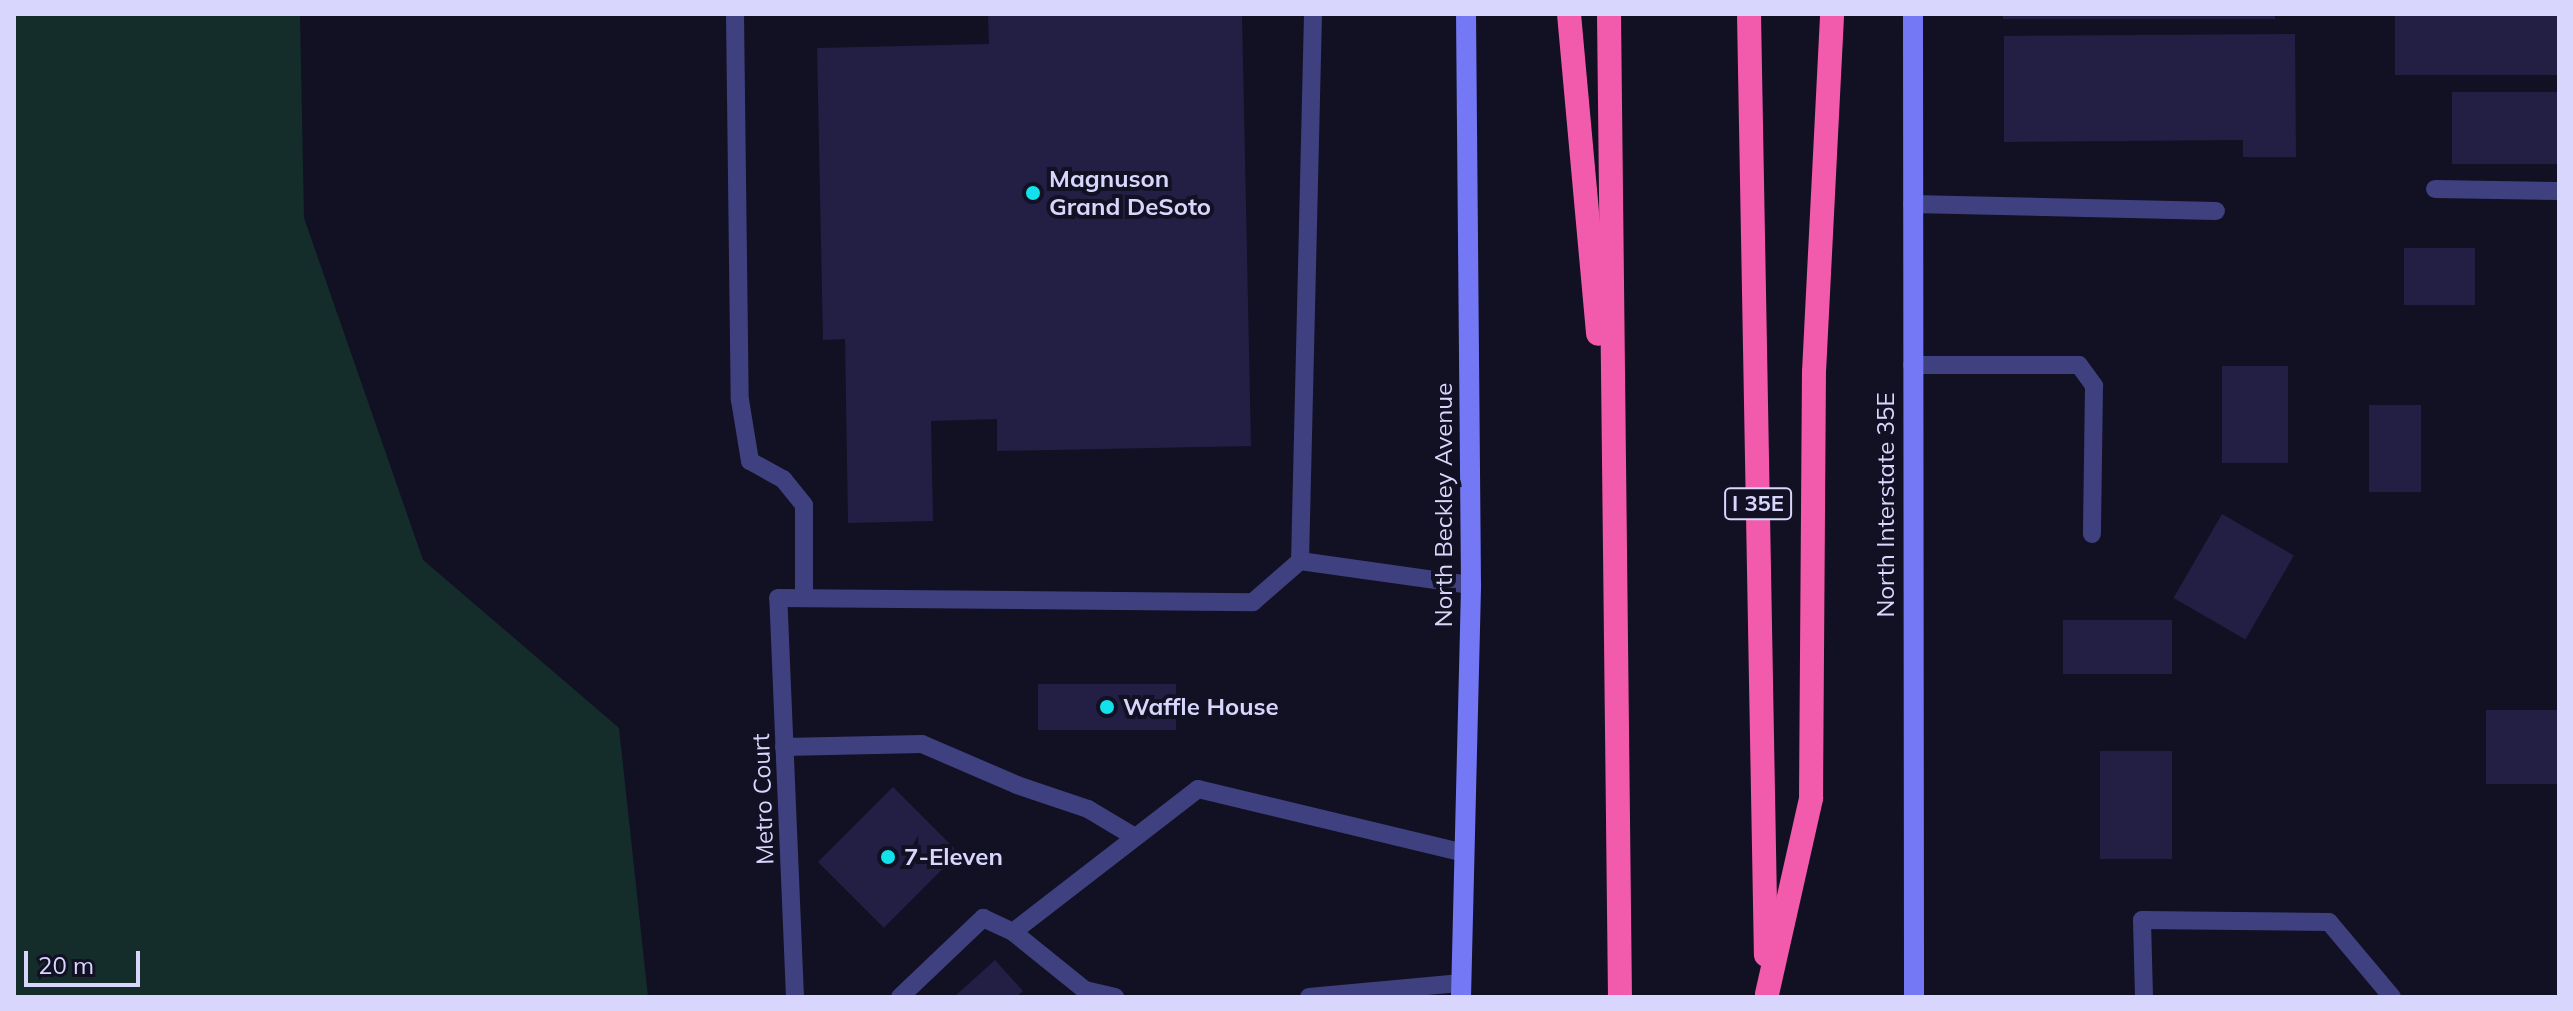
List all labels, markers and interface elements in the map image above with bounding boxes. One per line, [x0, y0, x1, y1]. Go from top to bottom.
place label: Magnuson Grand DeSoto [1049, 165, 1211, 221]
marker: Magnuson Grand DeSoto [1024, 184, 1042, 202]
street label: North Beckley Avenue [1430, 383, 1458, 627]
street label: North Interstate 35E [1872, 392, 1900, 618]
road number: I 35E [1724, 486, 1792, 522]
place label: Waffle House [1123, 693, 1279, 721]
marker: Waffle House [1098, 698, 1116, 716]
street label: Metro Court [746, 733, 780, 865]
place label: 7-Eleven [904, 843, 1003, 871]
marker: 7-Eleven [879, 848, 897, 866]
scale bar [28, 935, 144, 985]
text: 20 m [38, 950, 94, 980]

